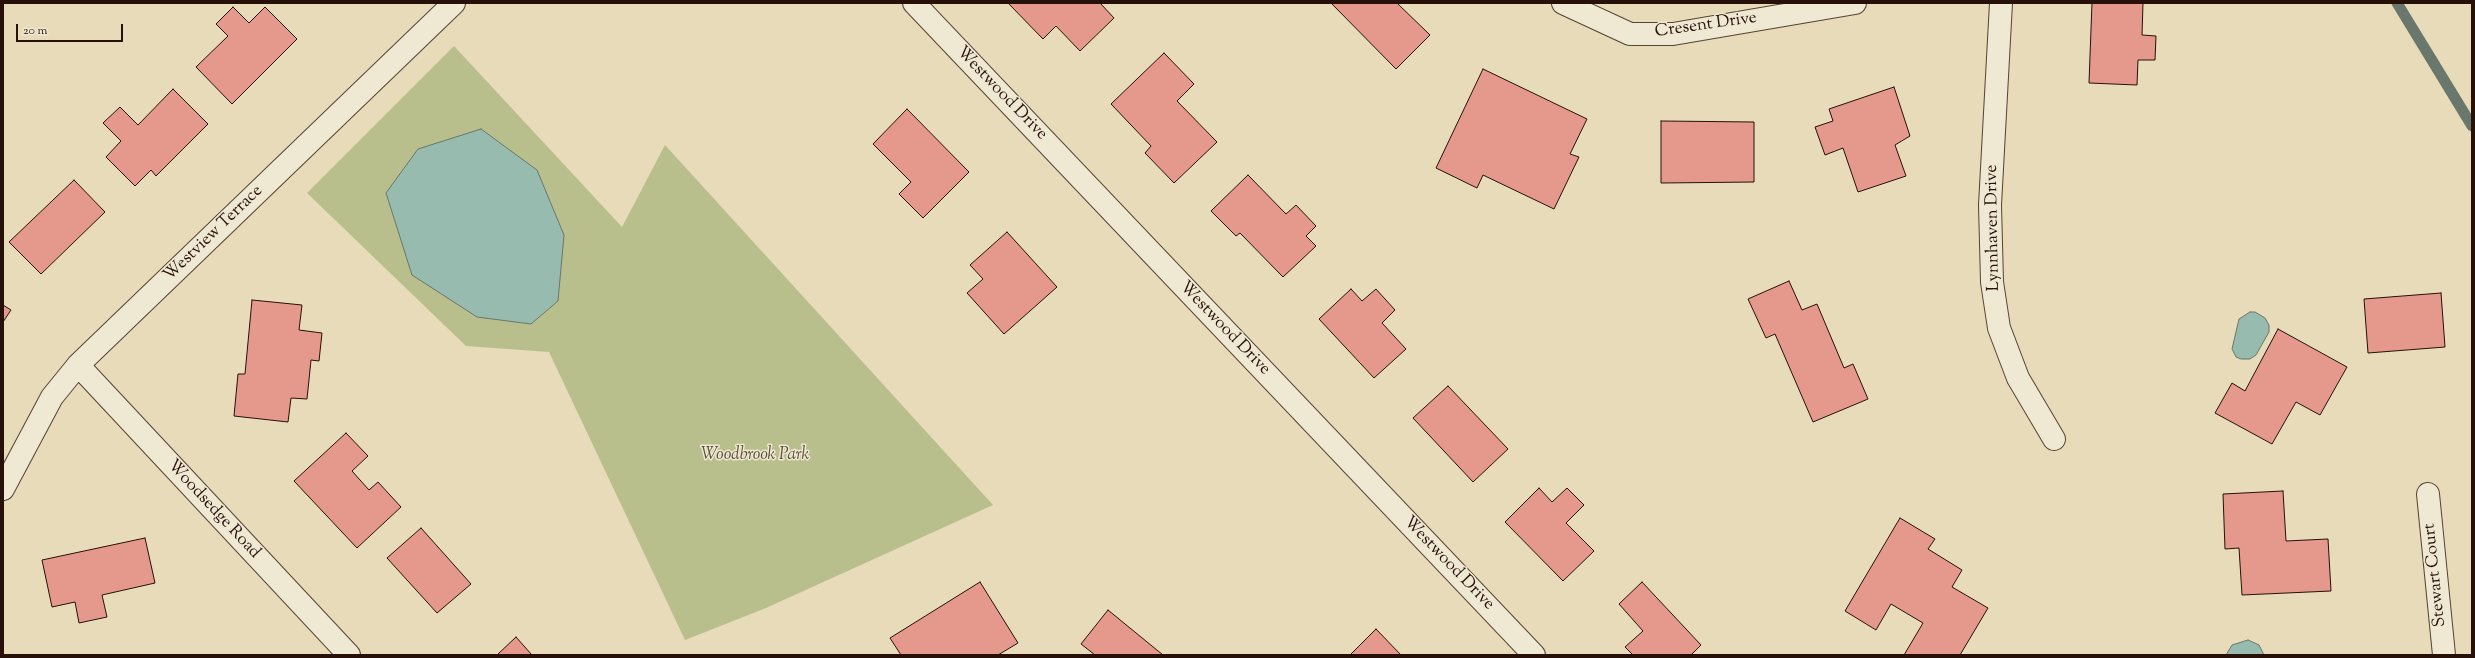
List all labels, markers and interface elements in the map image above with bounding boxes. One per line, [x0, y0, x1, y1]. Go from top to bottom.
street label: Cresent Drive [1654, 9, 1758, 43]
scale bar [18, 16, 125, 42]
text: 20 m [23, 22, 47, 40]
street label: Westwood Drive [951, 43, 1051, 145]
street label: Lynnhaven Drive [1983, 164, 2005, 292]
street label: Westview Terrace [160, 182, 268, 286]
street label: Westwood Drive [1174, 278, 1274, 380]
park label: Woodbrook Park [701, 446, 809, 466]
street label: Woodsedge Road [162, 456, 264, 564]
street label: Westwood Drive [1398, 513, 1498, 615]
street label: Stewart Court [2420, 522, 2452, 628]

